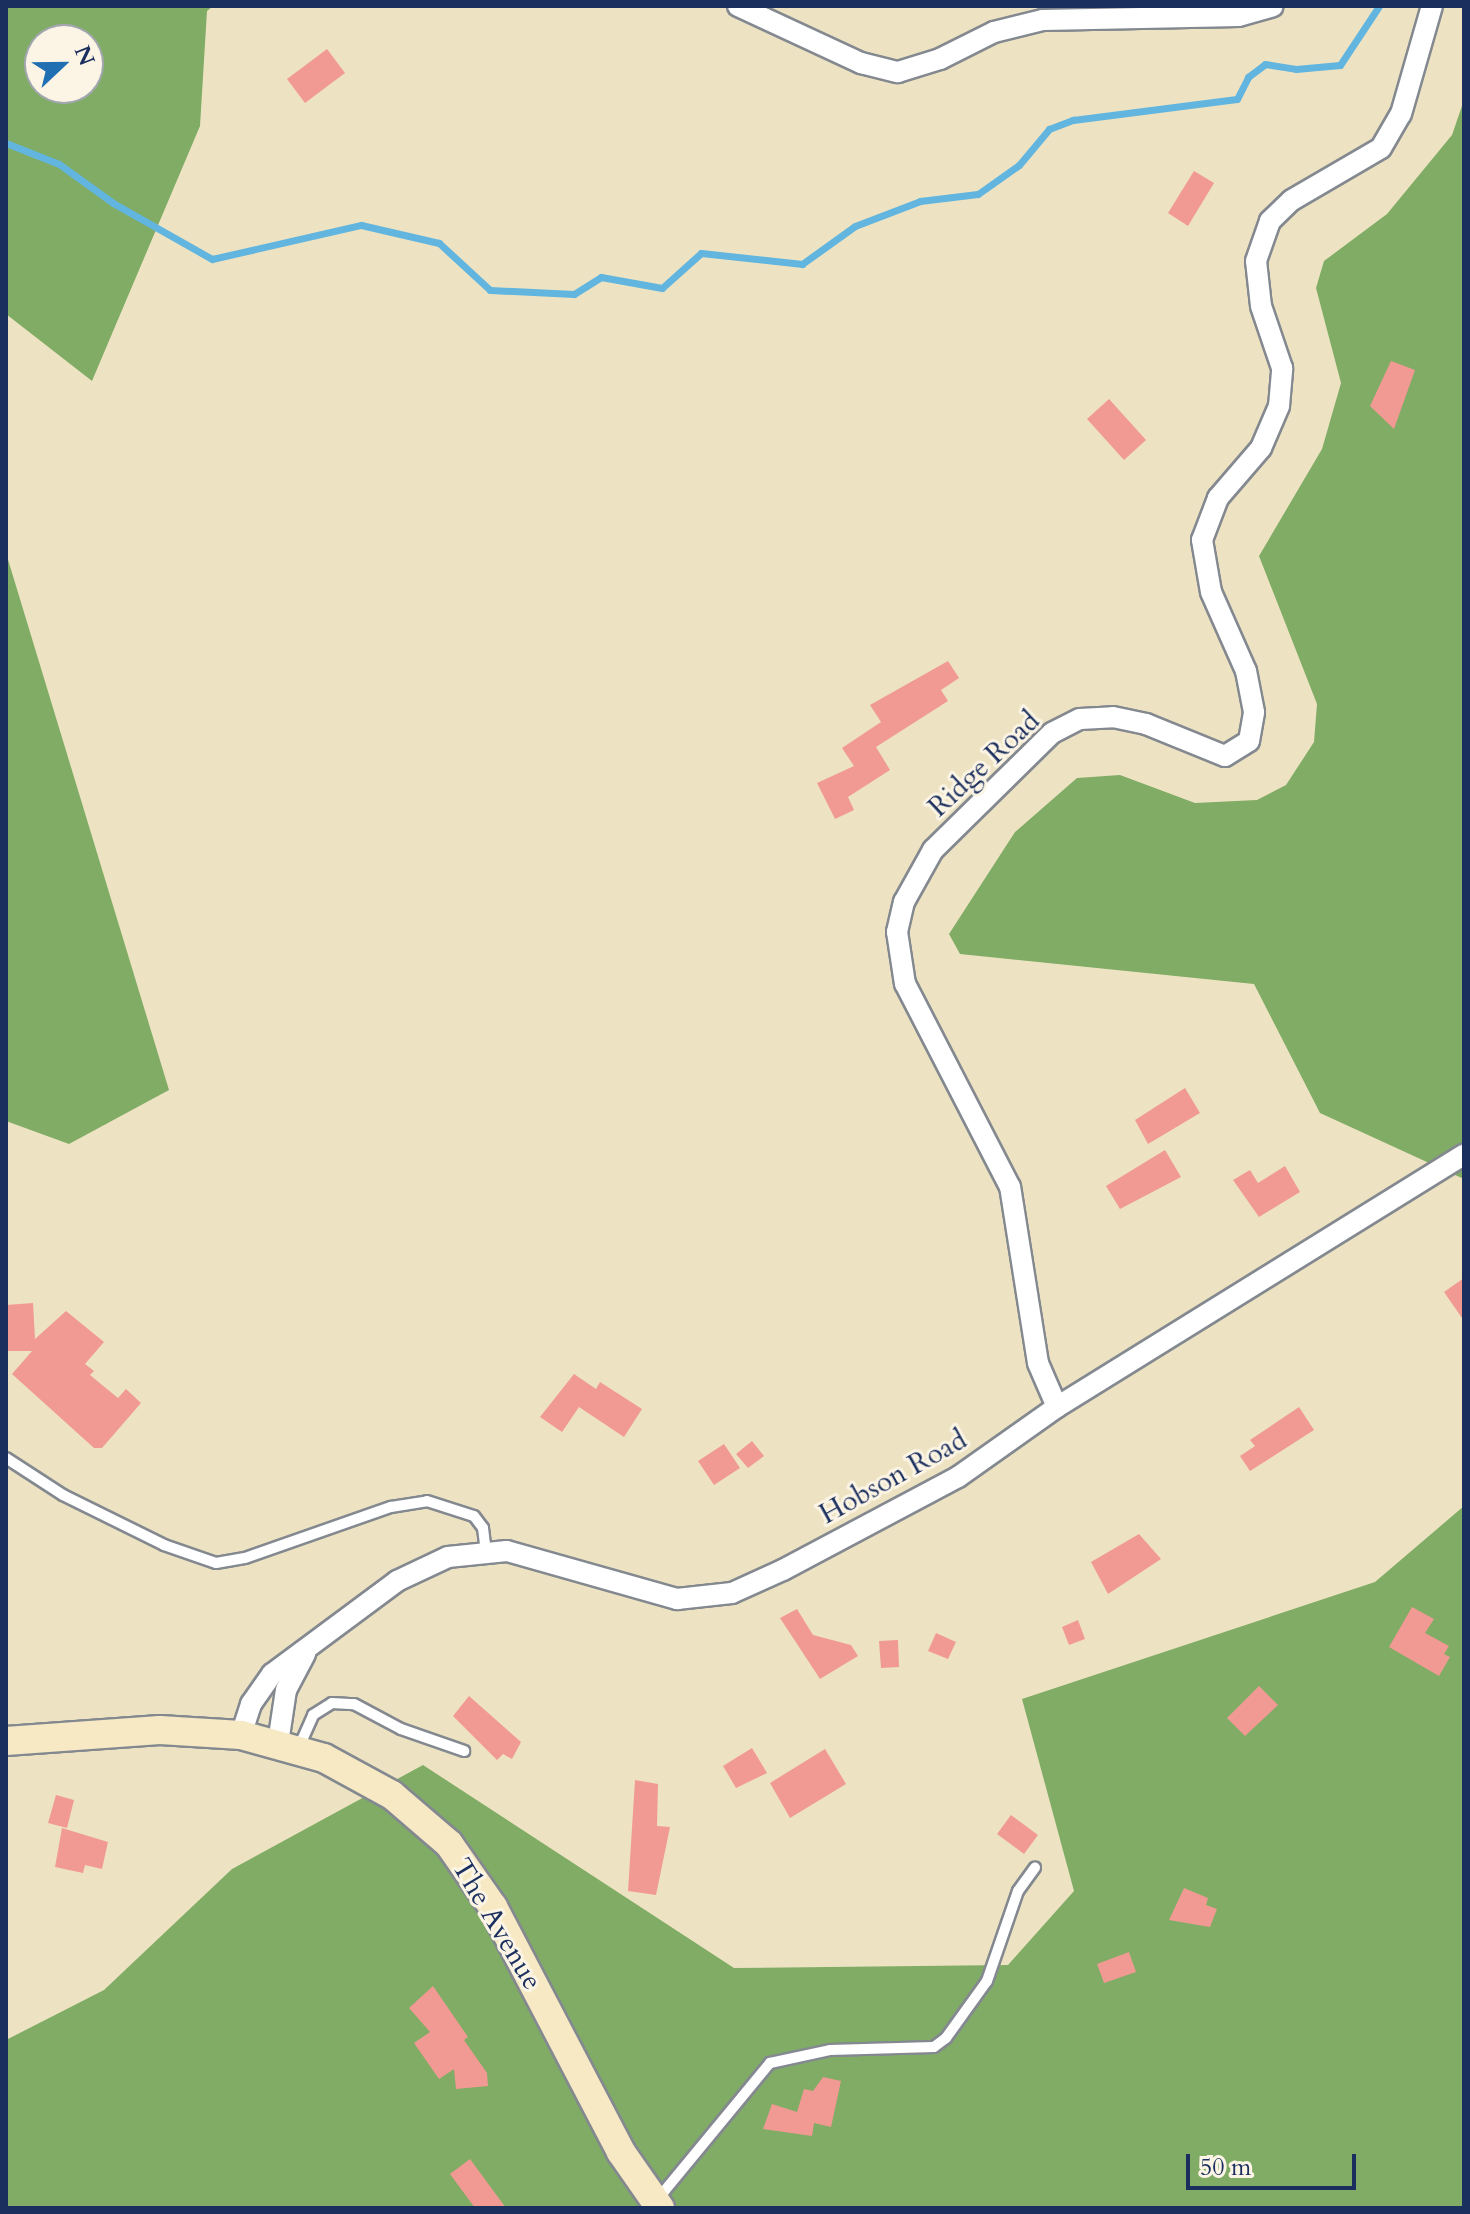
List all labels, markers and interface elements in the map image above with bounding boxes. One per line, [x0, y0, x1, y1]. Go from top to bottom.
north arrow [24, 24, 104, 104]
text: N [67, 41, 102, 70]
street label: Ridge Road [921, 704, 1047, 824]
street label: Hobson Road [814, 1423, 972, 1531]
street label: The Avenue [445, 1852, 549, 1996]
scale bar [1190, 2138, 1360, 2188]
text: 50 m [1200, 2151, 1251, 2184]

